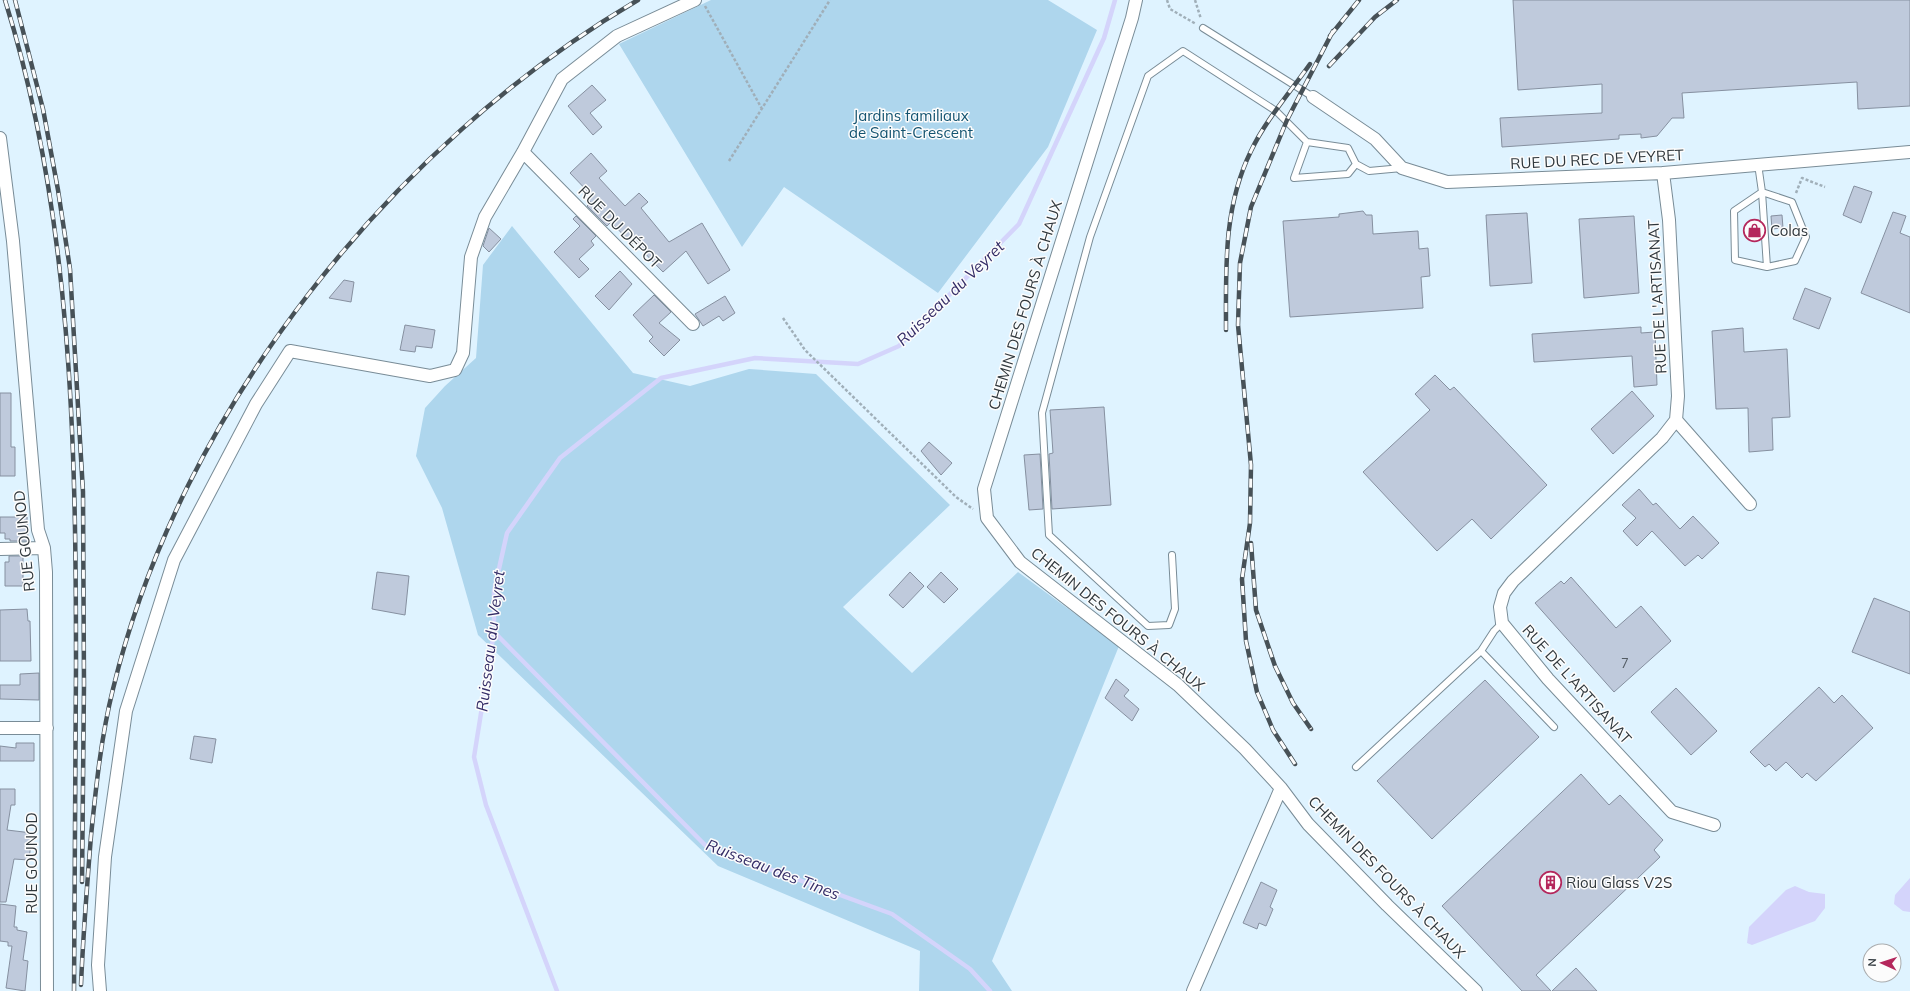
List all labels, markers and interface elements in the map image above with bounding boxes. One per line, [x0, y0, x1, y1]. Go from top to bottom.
park label: Jardins familiaux de Saint-Crescent [849, 106, 973, 142]
street label: RUE DU REC DE VEYRET [1510, 145, 1684, 173]
street label: RUE DU DÉPOT [574, 181, 666, 273]
street label: CHEMIN DES FOURS À CHAUX [984, 198, 1066, 412]
shop icon: Colas [1741, 217, 1767, 243]
street label: RUE DE L'ARTISANAT [1643, 220, 1671, 374]
place label: Colas [1770, 221, 1808, 240]
water label: Ruisseau du Veyret [892, 236, 1008, 350]
street label: RUE GOUNOD [9, 490, 39, 592]
street label: CHEMIN DES FOURS À CHAUX [1027, 543, 1209, 695]
water label: Ruisseau du Veyret [471, 569, 509, 713]
street label: RUE DE L'ARTISANAT [1518, 620, 1636, 748]
house number: 7 [1621, 655, 1629, 671]
street label: CHEMIN DES FOURS À CHAUX [1304, 792, 1470, 962]
street label: RUE GOUNOD [22, 812, 41, 914]
water label: Ruisseau des Tines [703, 834, 843, 904]
building icon: Riou Glass V2S [1538, 869, 1564, 895]
place label: Riou Glass V2S [1566, 873, 1672, 892]
north arrow [1862, 943, 1902, 983]
text: N [1865, 958, 1879, 967]

